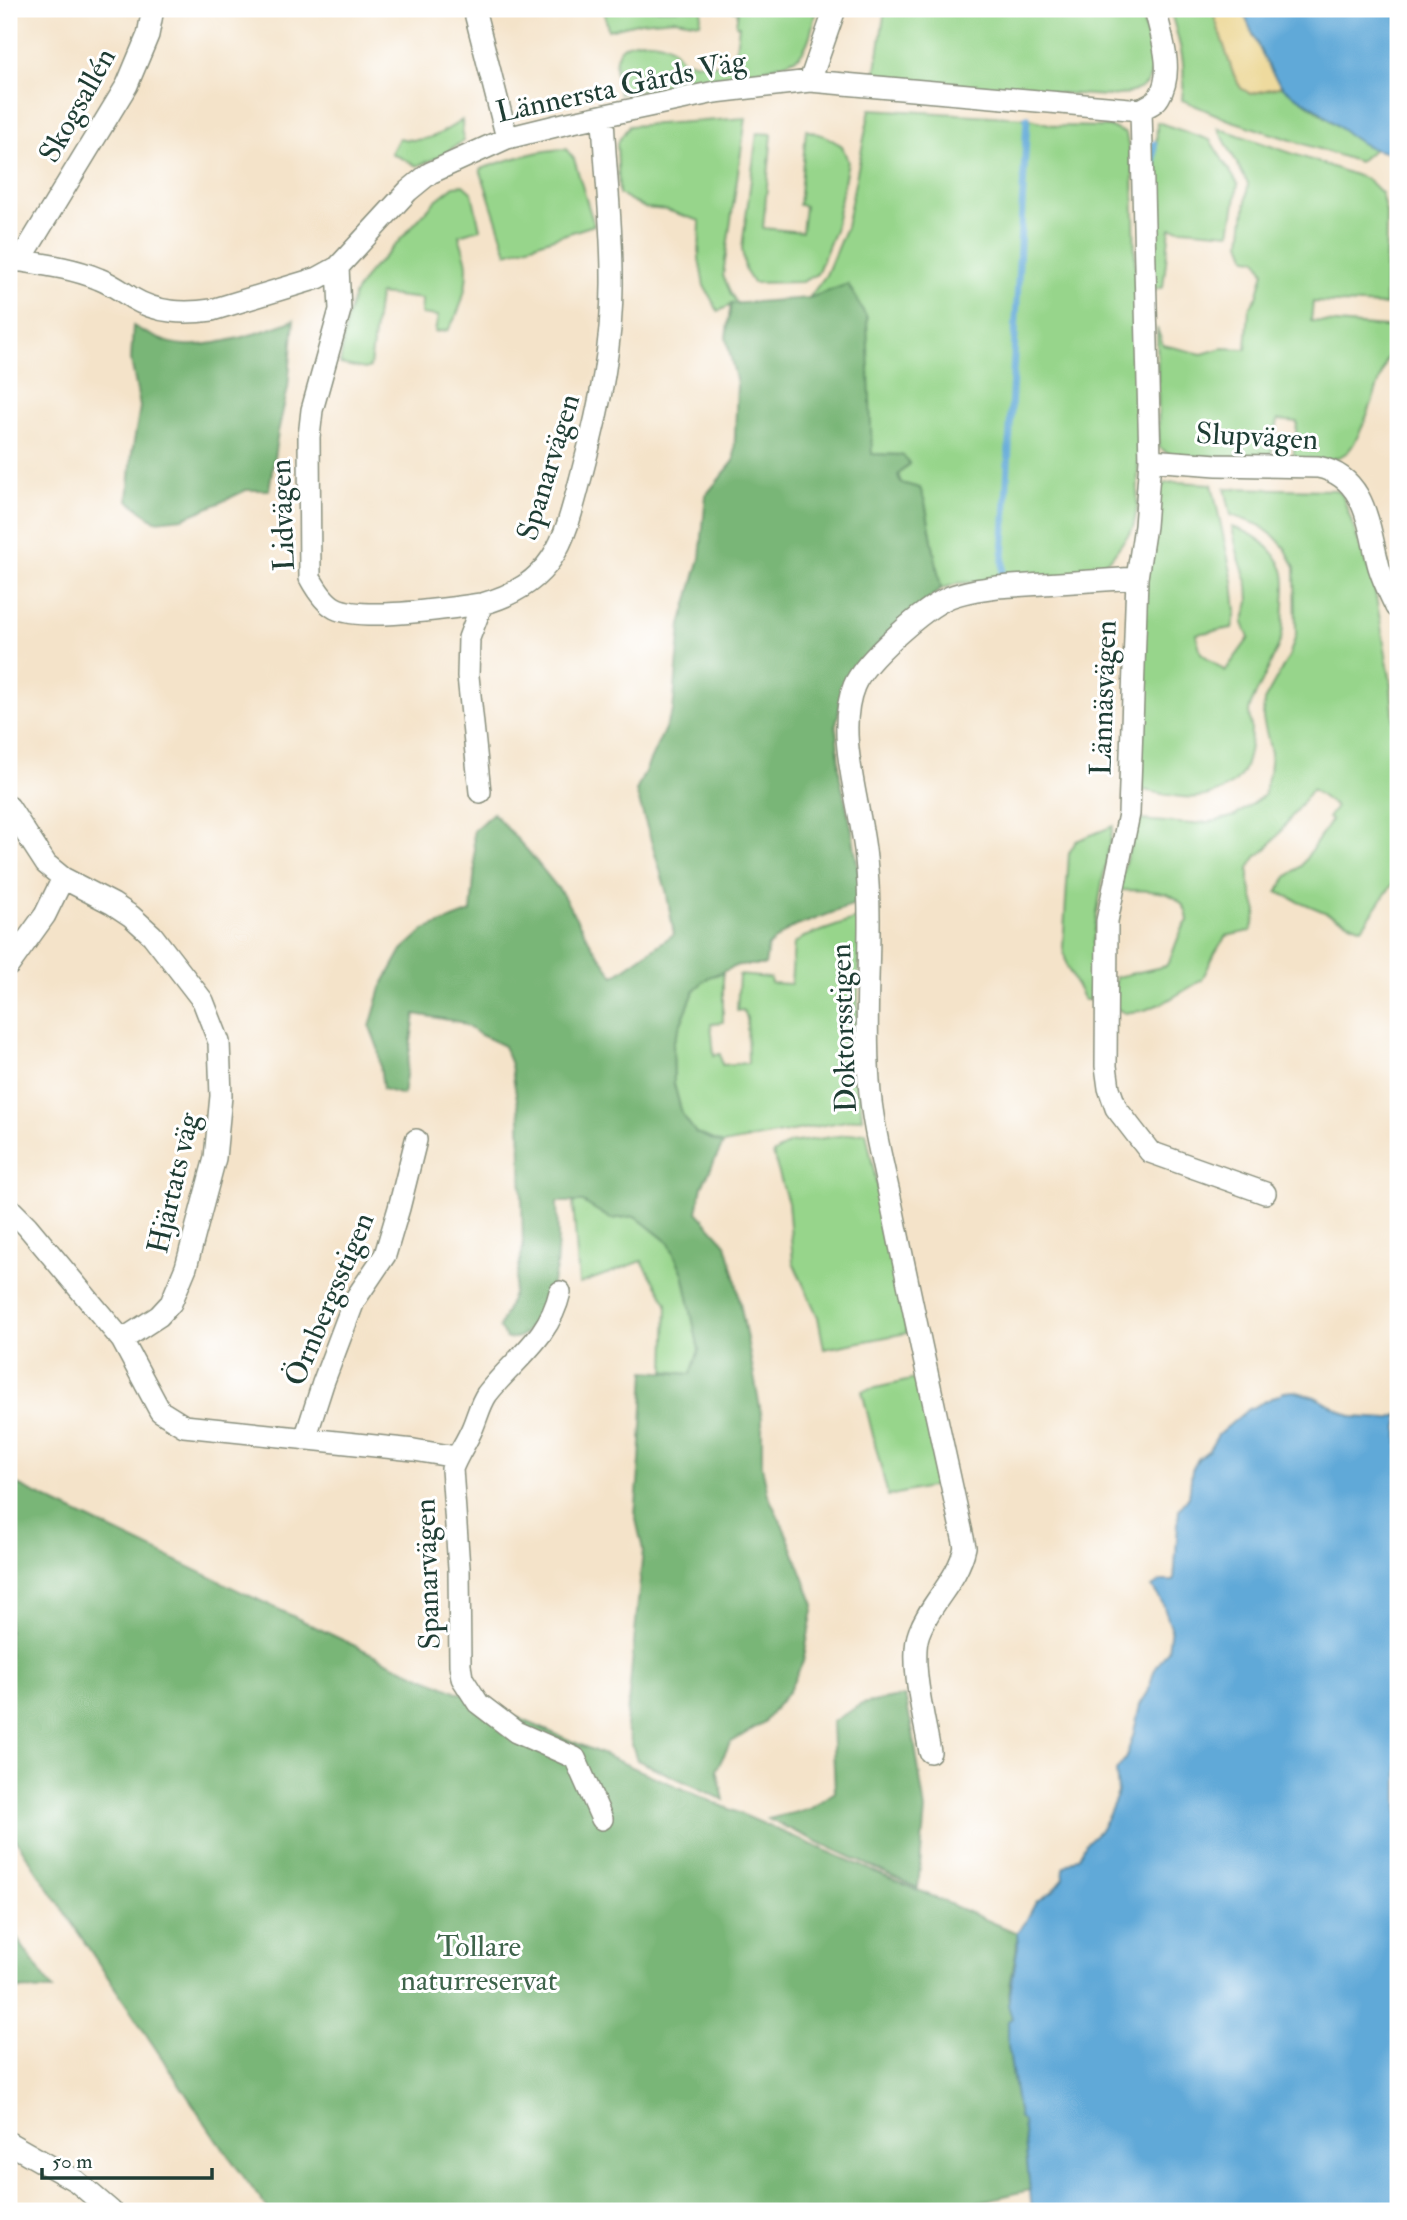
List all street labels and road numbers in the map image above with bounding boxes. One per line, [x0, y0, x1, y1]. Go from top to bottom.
street label: Skogsallén [31, 41, 124, 169]
street label: Lännersta Gårds Väg [493, 42, 751, 131]
street label: Spanarvägen [509, 389, 588, 545]
street label: Slupvägen [1195, 415, 1319, 458]
street label: Lidvägen [262, 458, 303, 572]
street label: Lännäsvägen [1082, 620, 1125, 776]
street label: Doktorsstigen [822, 943, 865, 1113]
street label: Hjärtats väg [139, 1108, 208, 1257]
street label: Örnbergsstigen [276, 1207, 383, 1392]
street label: Spanarvägen [406, 1498, 449, 1650]

